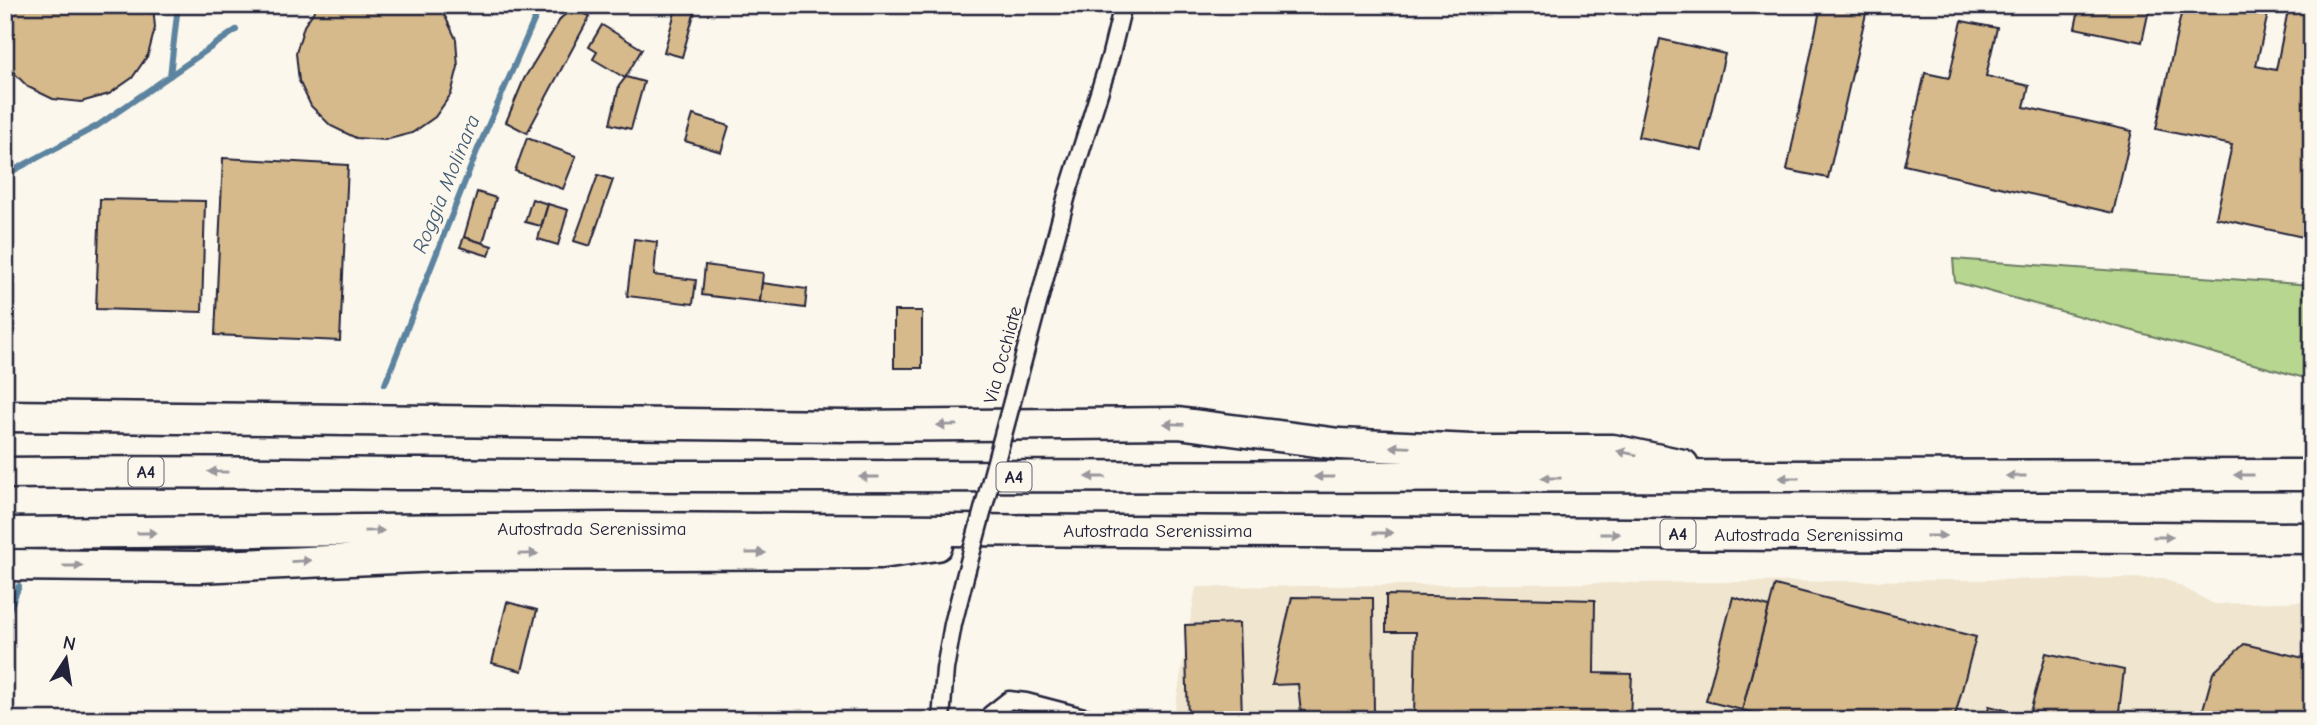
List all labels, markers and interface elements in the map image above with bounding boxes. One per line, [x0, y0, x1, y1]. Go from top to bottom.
water label: Roggia Molinara [407, 111, 485, 257]
street label: Via Occhiate [979, 304, 1027, 406]
one-way arrow [1163, 418, 1185, 429]
one-way arrow [935, 419, 957, 431]
one-way arrow [1389, 441, 1411, 452]
one-way arrow [1616, 447, 1638, 458]
road number: A4 [128, 458, 164, 486]
road number: A4 [996, 462, 1032, 491]
one-way arrow [207, 466, 229, 478]
one-way arrow [2005, 470, 2027, 482]
one-way arrow [2232, 470, 2254, 481]
one-way arrow [857, 471, 879, 483]
one-way arrow [1085, 471, 1107, 483]
one-way arrow [1312, 471, 1334, 483]
one-way arrow [1540, 472, 1562, 484]
one-way arrow [1777, 472, 1799, 484]
street label: Autostrada Serenissima [497, 518, 687, 540]
street label: Autostrada Serenissima [1063, 520, 1253, 542]
road number: A4 [1660, 520, 1696, 548]
street label: Autostrada Serenissima [1714, 524, 1904, 546]
one-way arrow [364, 525, 386, 537]
one-way arrow [136, 527, 158, 539]
one-way arrow [1372, 527, 1394, 539]
one-way arrow [1600, 528, 1622, 540]
one-way arrow [1925, 530, 1947, 542]
one-way arrow [2153, 531, 2175, 543]
one-way arrow [745, 547, 767, 559]
one-way arrow [517, 548, 539, 560]
one-way arrow [290, 555, 312, 566]
one-way arrow [63, 560, 85, 572]
north arrow [32, 624, 102, 694]
text: N [61, 631, 78, 655]

